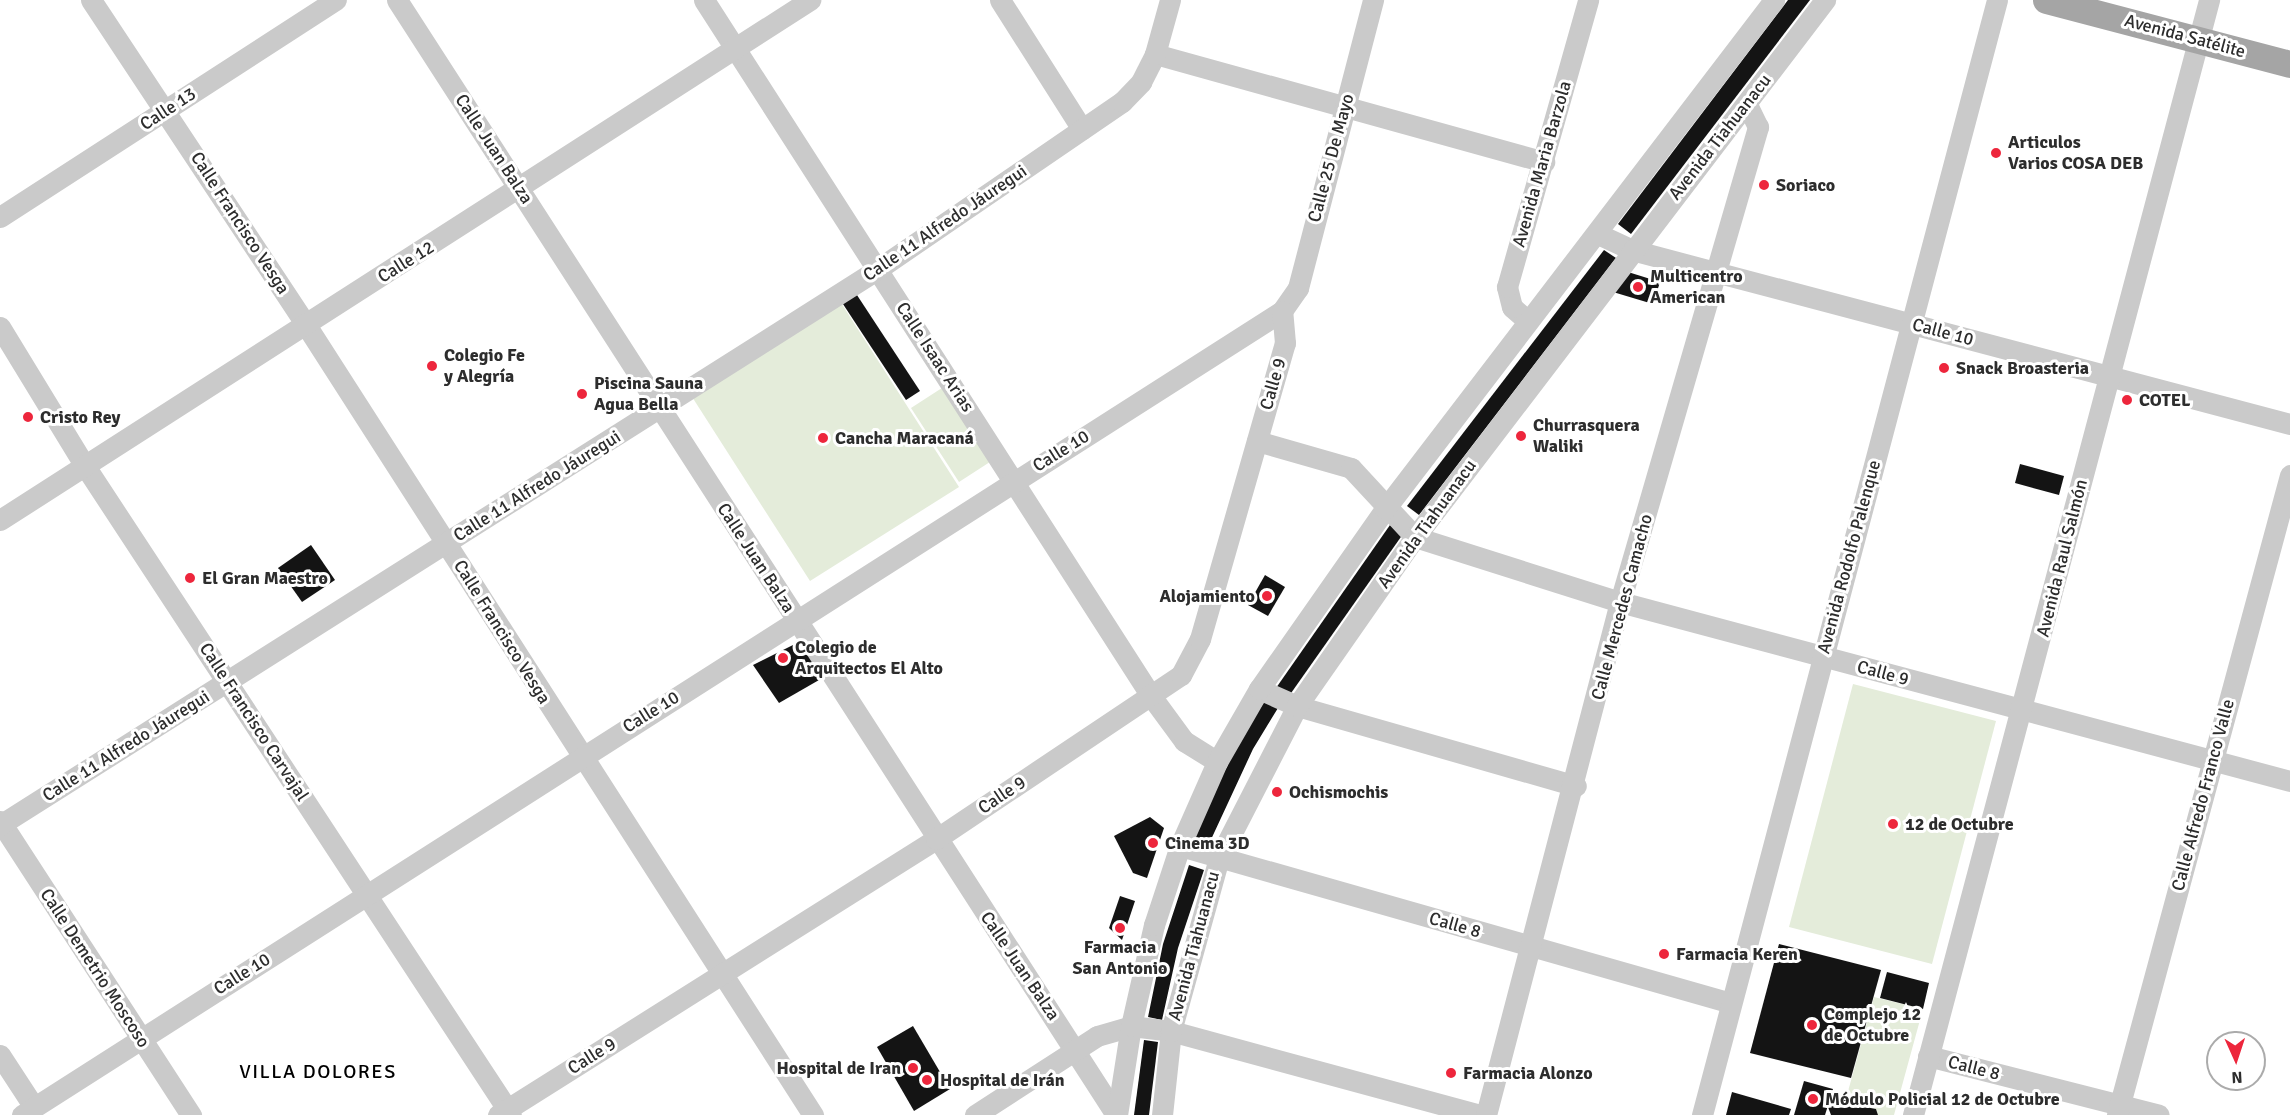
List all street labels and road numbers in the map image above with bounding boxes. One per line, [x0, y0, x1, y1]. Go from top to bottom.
street label: Avenida Satélite [2122, 9, 2248, 63]
street label: Avenida Tiahuanacu [1664, 70, 1776, 204]
street label: Avenida Maria Barzola [1508, 78, 1576, 250]
street label: Calle 13 [136, 83, 200, 135]
street label: Calle Juan Balza [450, 90, 538, 208]
street label: Calle 25 De Mayo [1303, 91, 1359, 225]
street label: Calle Francisco Vesga [186, 148, 294, 298]
street label: Calle 11 Alfredo Jáuregui [859, 160, 1031, 286]
street label: Calle 12 [374, 236, 438, 288]
street label: Calle Isaac Arias [891, 298, 979, 416]
street label: Calle 10 [1910, 313, 1976, 351]
street label: Calle 9 [1255, 356, 1291, 412]
street label: Calle 10 [1029, 425, 1093, 477]
street label: Calle 11 Alfredo Jáuregui [449, 426, 625, 546]
street label: Avenida Tiahuanacu [1373, 455, 1481, 593]
street label: Avenida Rodolfo Palenque [1813, 458, 1885, 656]
street label: Avenida Raul Salmón [2032, 477, 2092, 639]
street label: Calle Juan Balza [712, 499, 800, 617]
street label: Calle Mercedes Camacho [1587, 512, 1657, 702]
street label: Calle Francisco Vesga [449, 556, 555, 708]
street label: Calle Francisco Carvajal [195, 639, 313, 805]
street label: Calle 9 [1855, 656, 1911, 690]
street label: Calle 11 Alfredo Jáuregui [38, 686, 214, 806]
street label: Calle 10 [619, 686, 683, 738]
street label: Calle Alfredo Franco Valle [2167, 697, 2239, 893]
street label: Calle 9 [974, 771, 1030, 819]
street label: Avenida Tiahuanacu [1164, 869, 1224, 1023]
street label: Calle Demetrio Moscoso [35, 884, 155, 1052]
street label: Calle Juan Balza [976, 907, 1064, 1025]
street label: Calle 8 [1427, 907, 1483, 943]
street label: Calle 10 [210, 948, 274, 1000]
street label: Calle 9 [564, 1033, 620, 1079]
street label: Calle 8 [1946, 1051, 2002, 1085]

